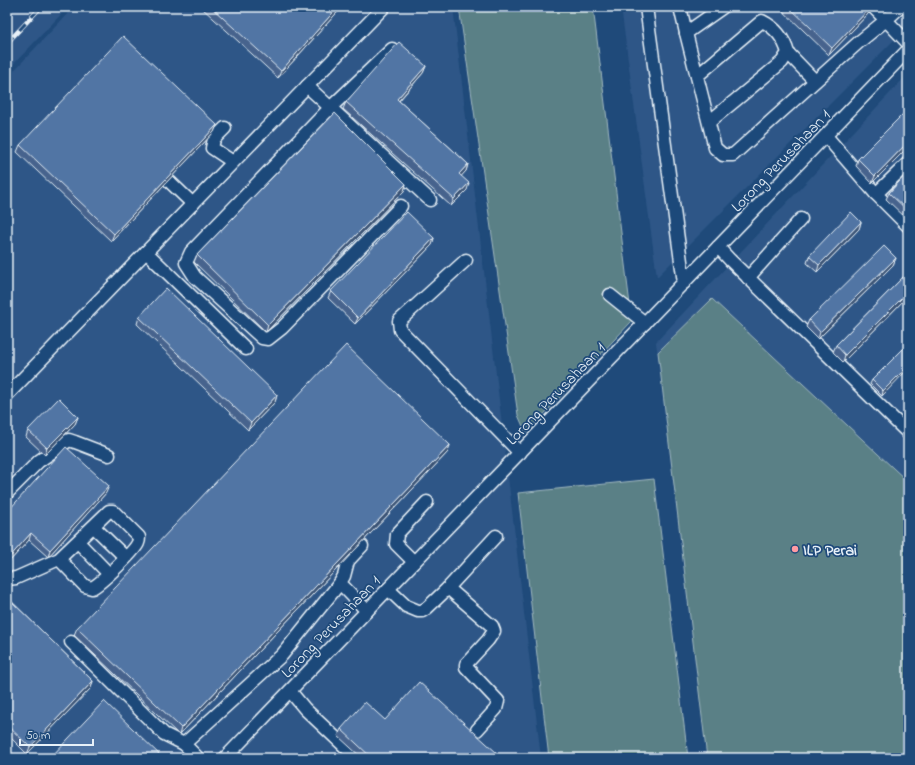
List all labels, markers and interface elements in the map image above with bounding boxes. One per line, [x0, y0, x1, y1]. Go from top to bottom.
street label: Lorong Perusahaan 1 [726, 105, 837, 218]
street label: Lorong Perusahaan 1 [501, 338, 612, 451]
place label: ILP Perai [803, 539, 857, 563]
marker: ILP Perai [790, 544, 800, 554]
street label: Lorong Perusahaan 1 [276, 571, 387, 684]
scale bar [20, 721, 93, 747]
text: 50 m [26, 727, 50, 745]

